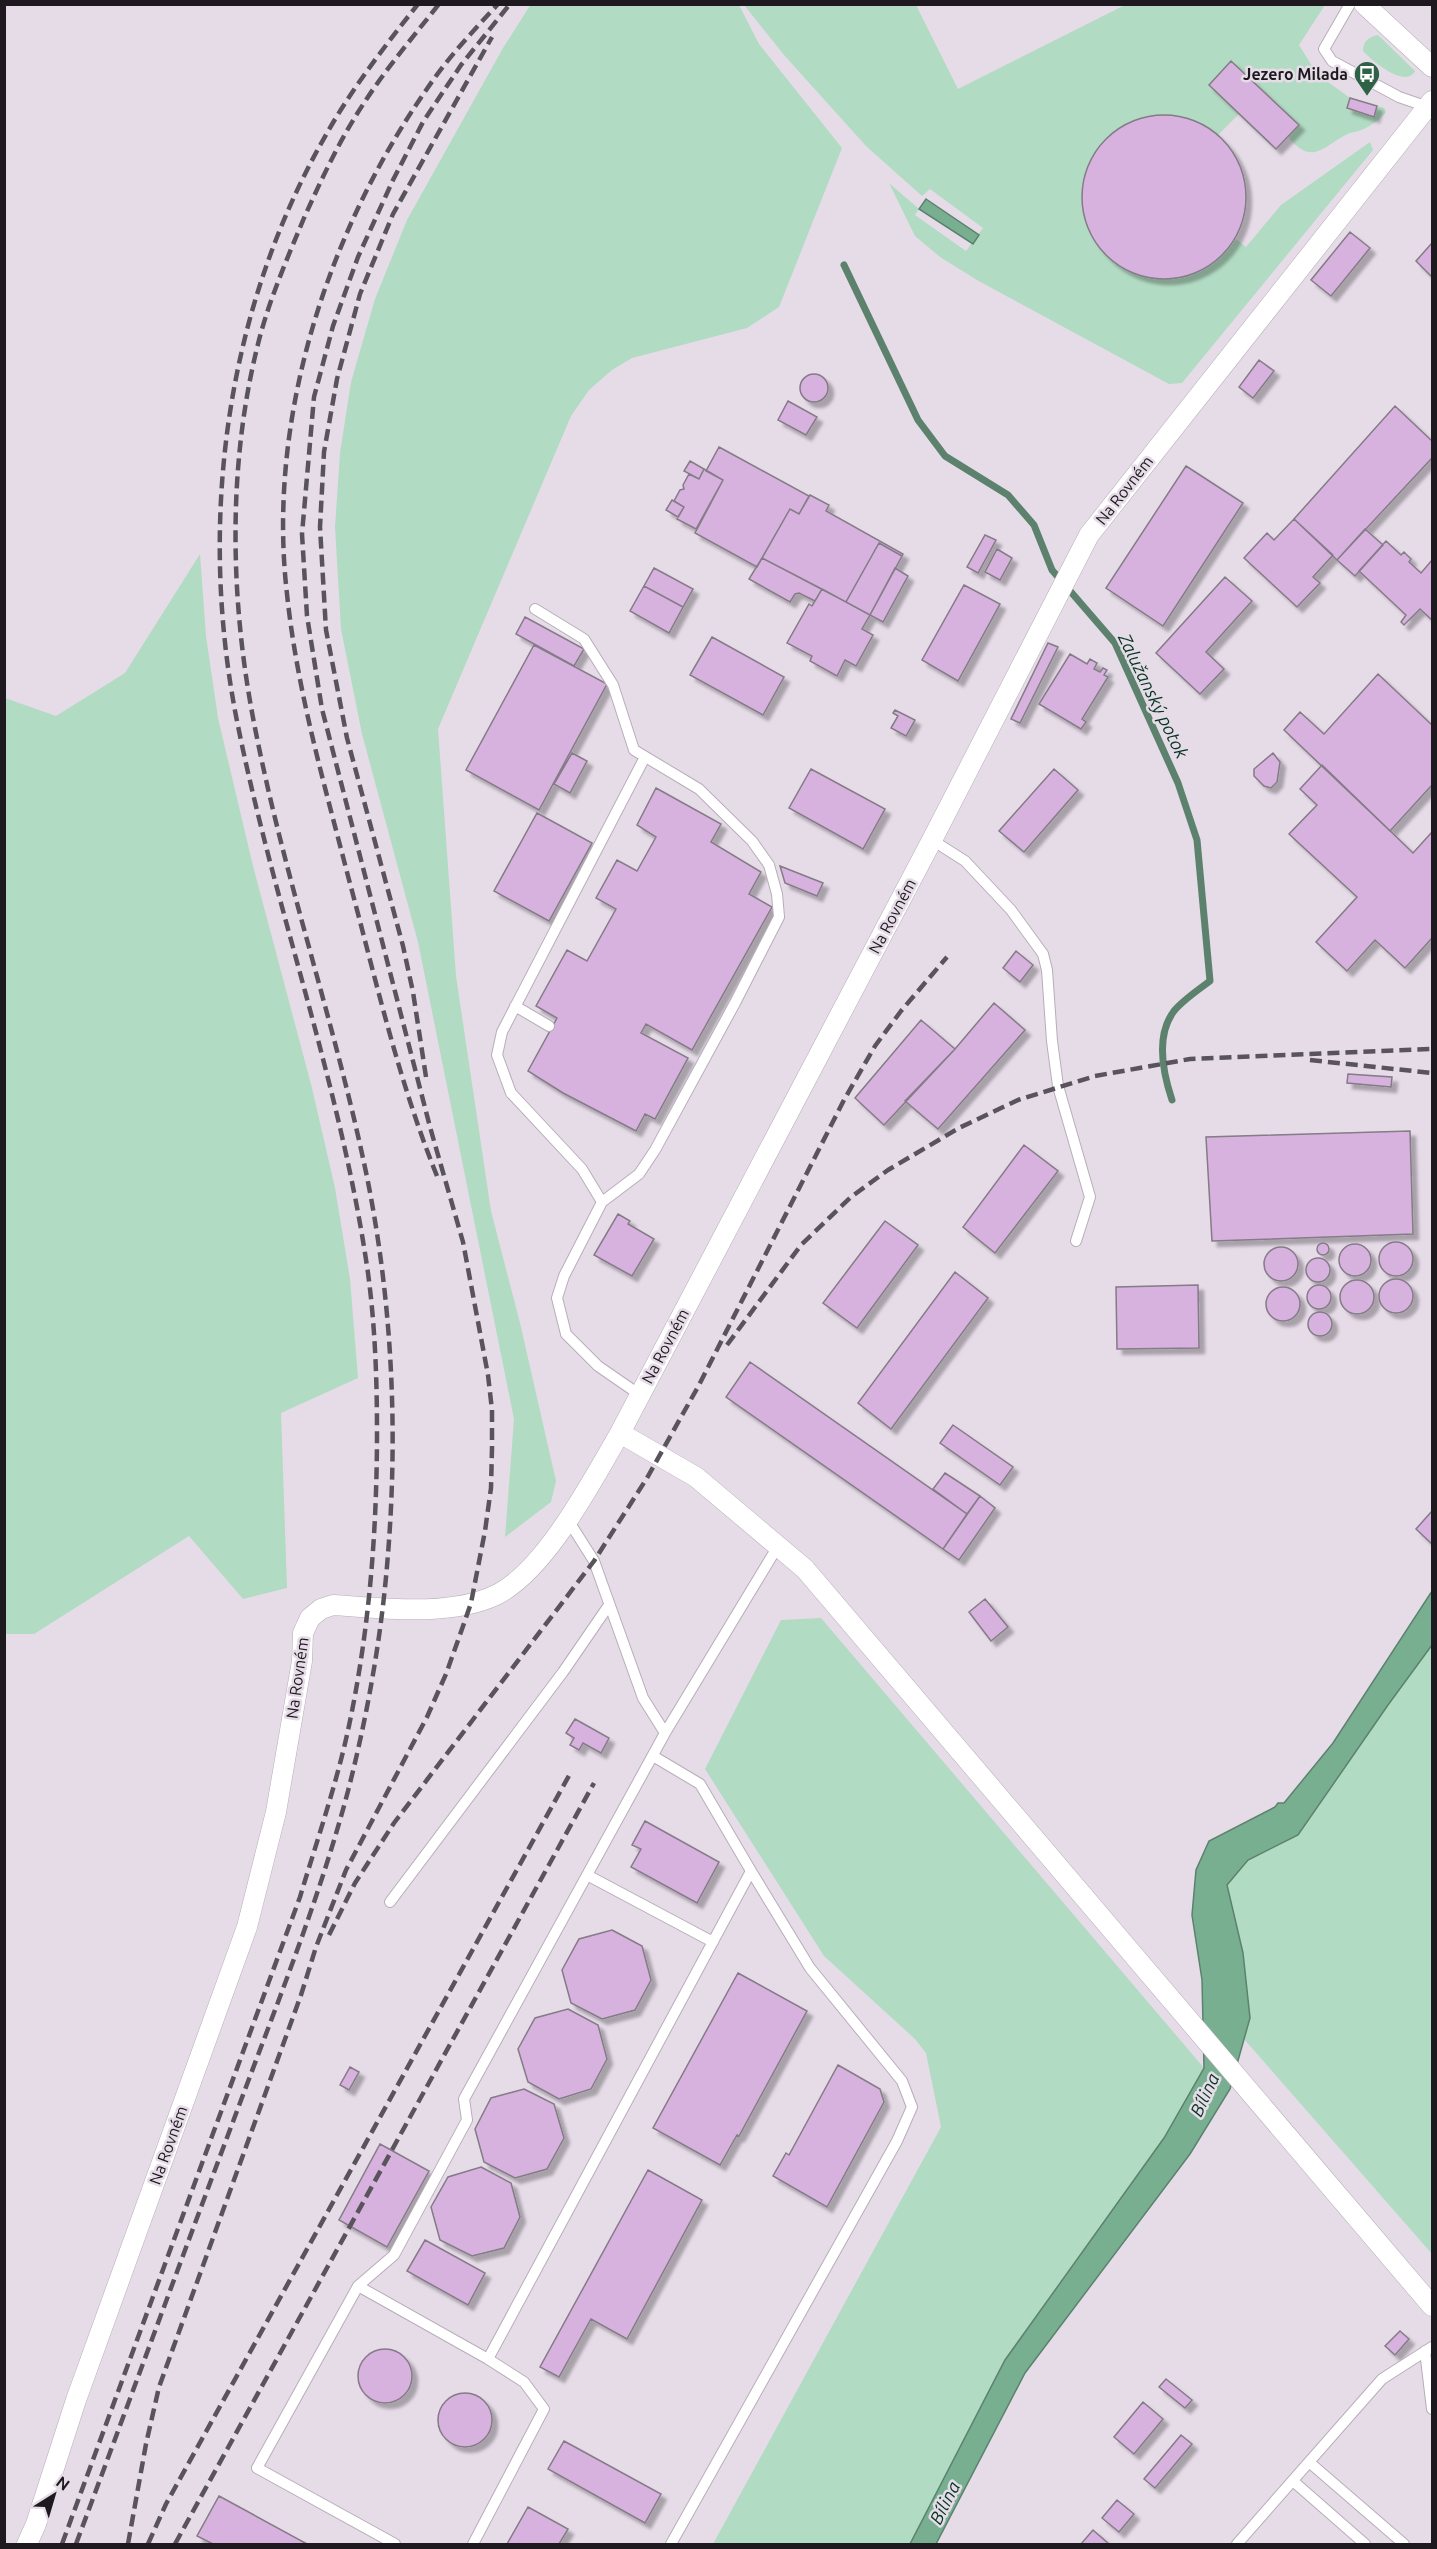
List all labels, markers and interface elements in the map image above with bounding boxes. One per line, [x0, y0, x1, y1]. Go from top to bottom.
bus stop icon: Jezero Milada [1352, 59, 1382, 97]
place label: Jezero Milada [1243, 65, 1348, 83]
street label: Na Rovném [1092, 452, 1156, 528]
water label: Zalužanský potok [1115, 629, 1193, 762]
street label: Na Rovném [865, 875, 919, 957]
street label: Na Rovném [638, 1305, 692, 1387]
street label: Na Rovném [282, 1636, 312, 1720]
water label: Bílina [1186, 2070, 1223, 2119]
street label: Na Rovném [145, 2103, 191, 2187]
north arrow [24, 2465, 84, 2525]
text: N [53, 2472, 73, 2494]
water label: Bílina [925, 2478, 963, 2527]

